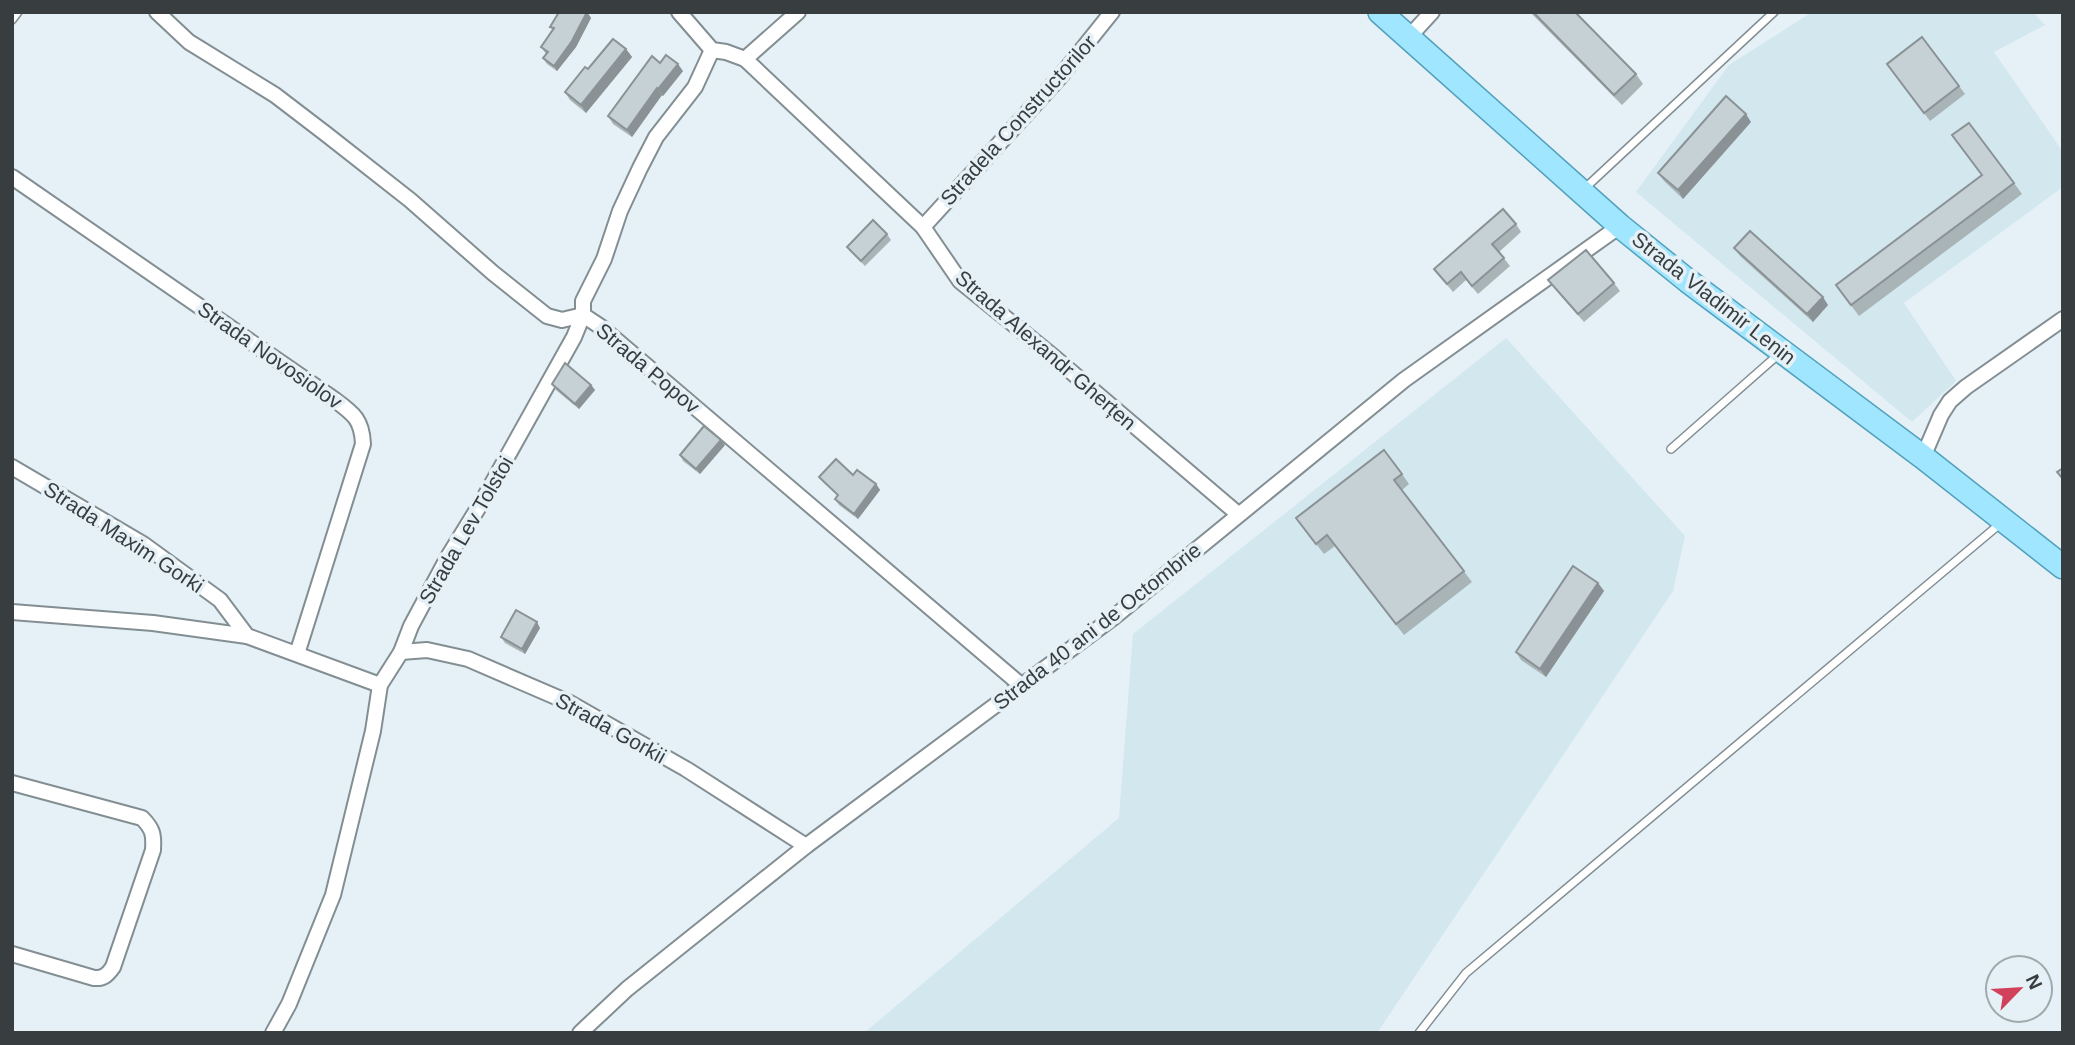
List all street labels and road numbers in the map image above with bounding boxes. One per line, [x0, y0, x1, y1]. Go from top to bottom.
street label: Stradela Constructorilor [936, 30, 1100, 210]
street label: Strada Vladimir Lenin [1628, 227, 1800, 369]
street label: Strada Alexandr Gherțen [951, 265, 1141, 435]
street label: Strada Novosiolov [194, 297, 347, 414]
street label: Strada Popov [592, 318, 705, 418]
street label: Strada Lev Tolstoi [414, 452, 518, 608]
street label: Strada Maxim Gorki [40, 477, 208, 597]
street label: Strada 40 ani de Octombrie [989, 538, 1205, 714]
street label: Strada Gorkii [552, 688, 670, 768]

